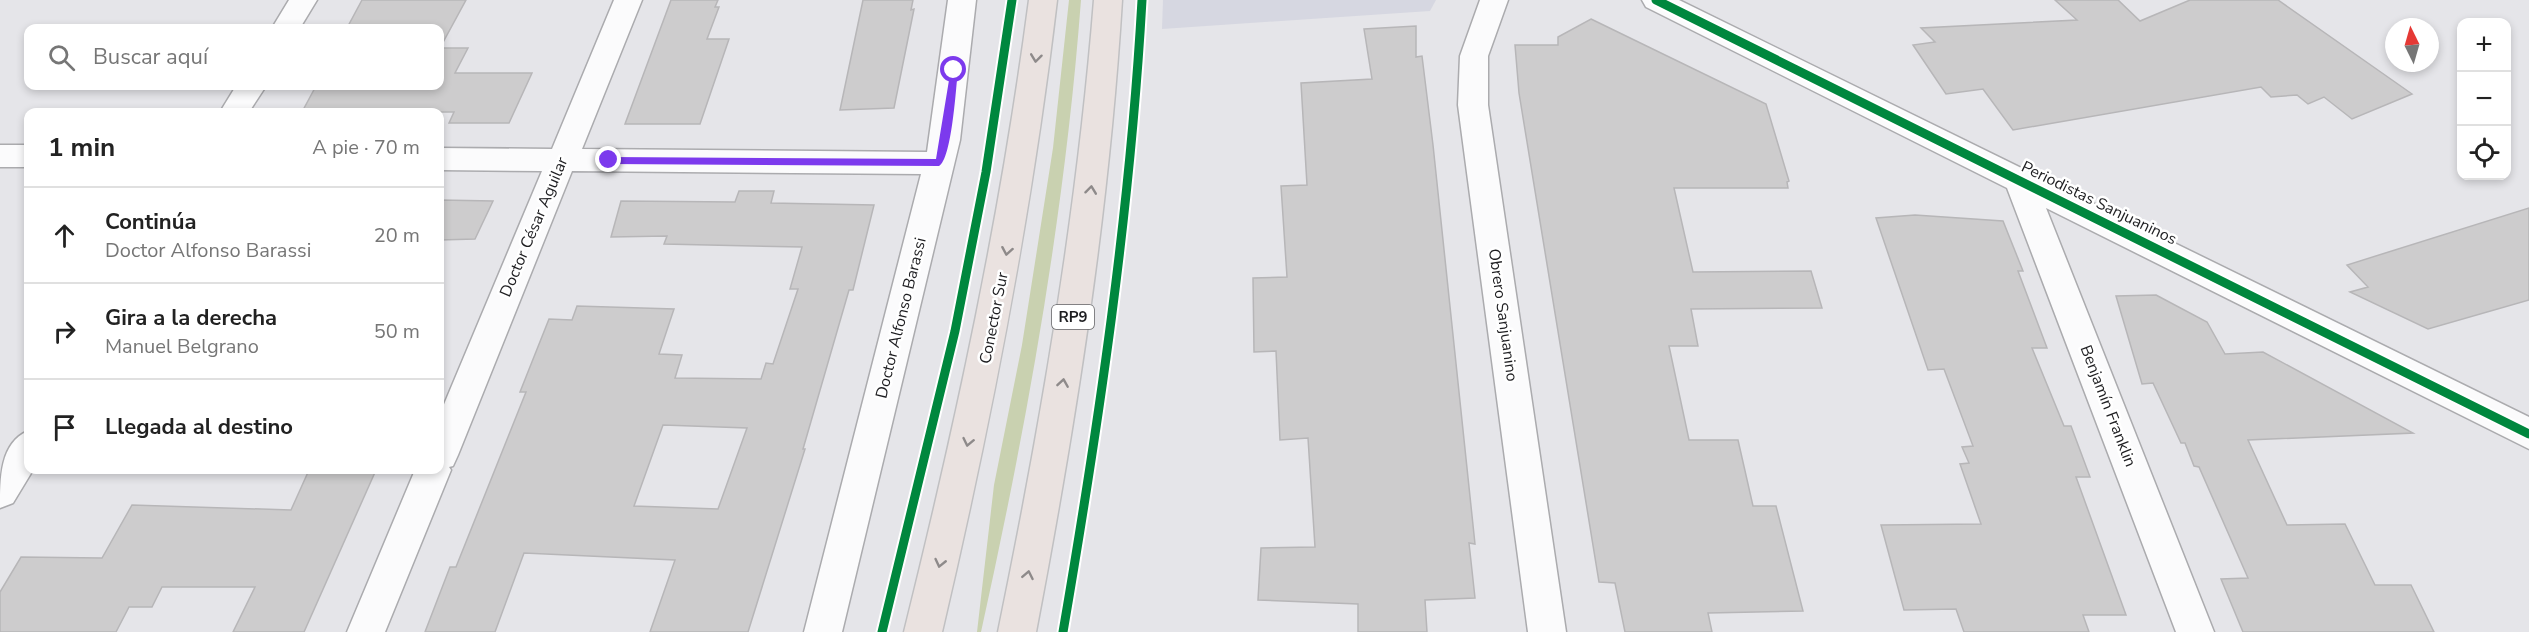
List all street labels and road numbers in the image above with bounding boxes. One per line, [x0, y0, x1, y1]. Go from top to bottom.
street label: Doctor César Aguilar [495, 154, 573, 300]
street label: Periodistas Sanjuaninos [2018, 156, 2180, 250]
street label: Doctor Alfonso Barassi [870, 235, 932, 401]
street label: Obrero Sanjuanino [1483, 247, 1523, 383]
street label: Conector Sur [974, 270, 1014, 366]
road number: RP9 [1052, 305, 1094, 329]
street label: Benjamín Franklin [2075, 342, 2141, 470]

